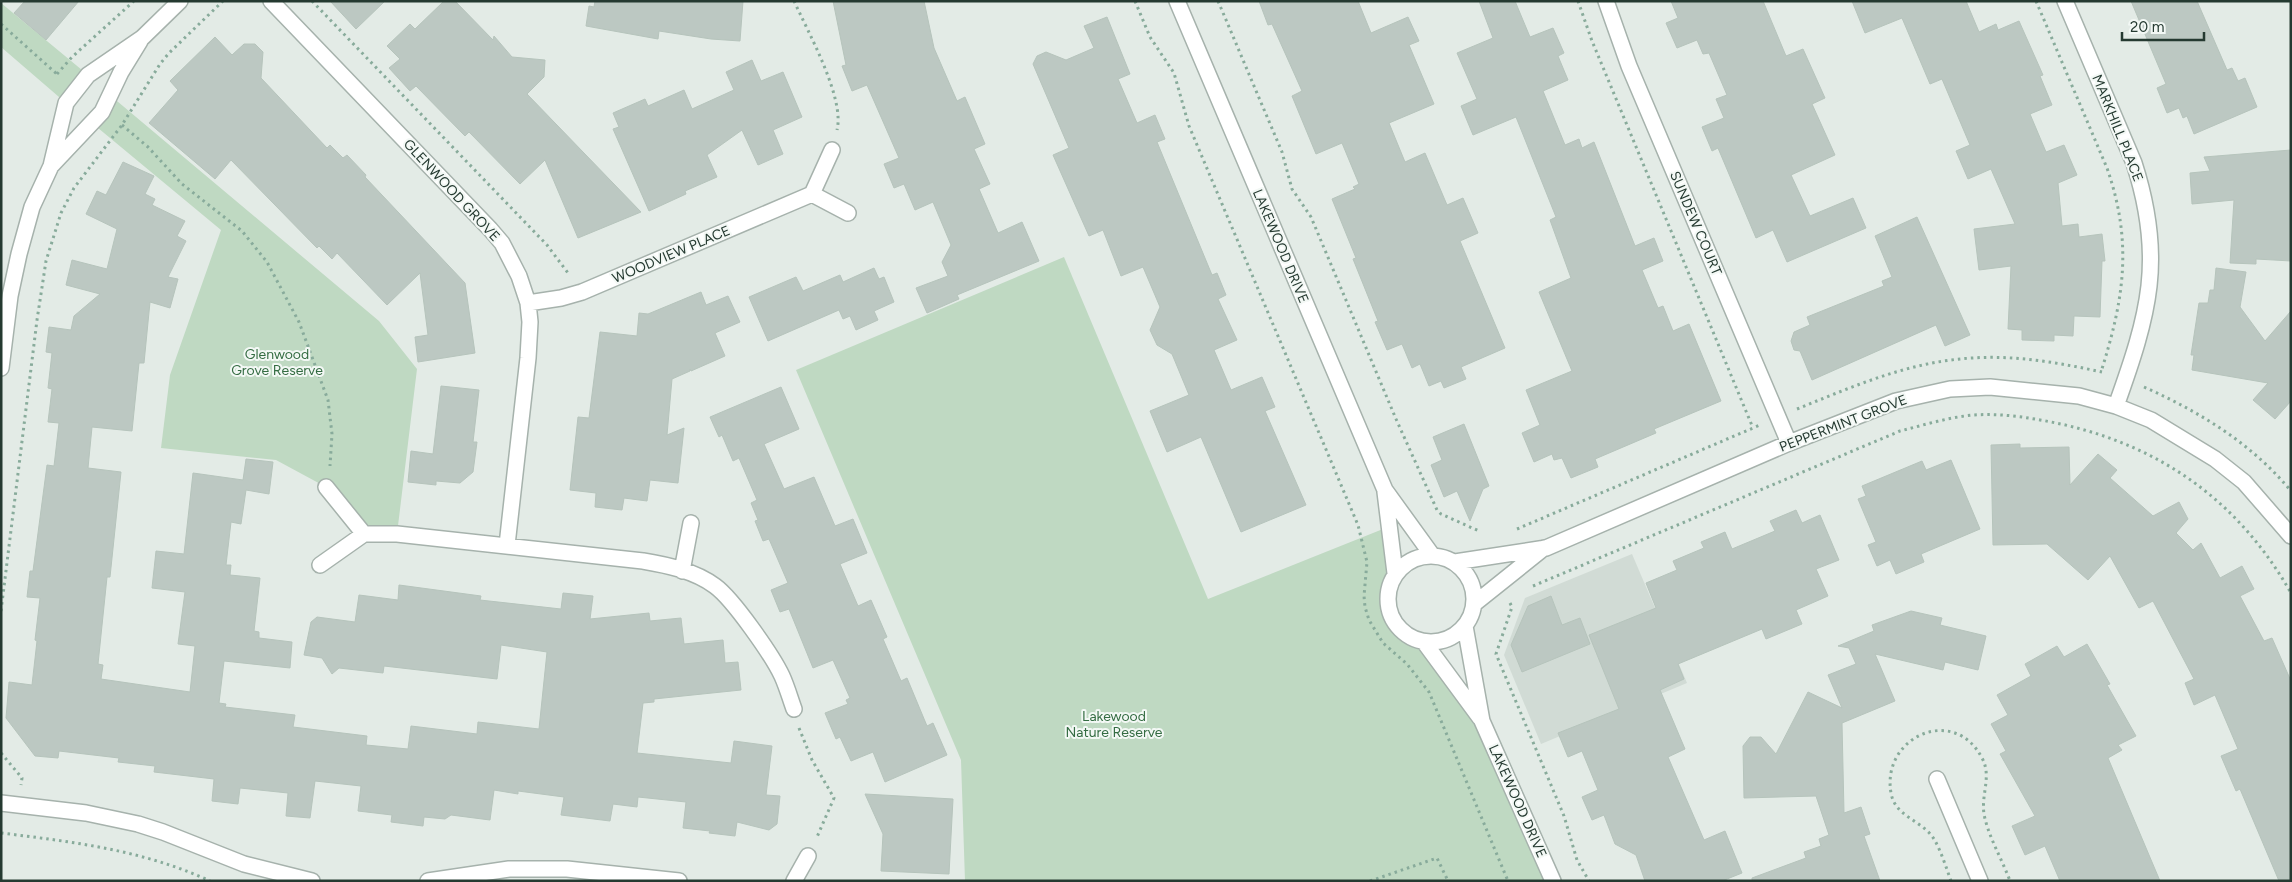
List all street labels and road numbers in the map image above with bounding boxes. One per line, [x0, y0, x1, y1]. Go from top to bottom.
street label: MARKHILL PLACE [2088, 72, 2147, 184]
street label: GLENWOOD GROVE [400, 136, 503, 245]
street label: SUNDEW COURT [1666, 169, 1725, 278]
street label: LAKEWOOD DRIVE [1249, 187, 1312, 306]
street label: WOODVIEW PLACE [610, 222, 733, 287]
street label: PEPPERMINT GROVE [1777, 391, 1909, 456]
street label: LAKEWOOD DRIVE [1485, 742, 1550, 860]

